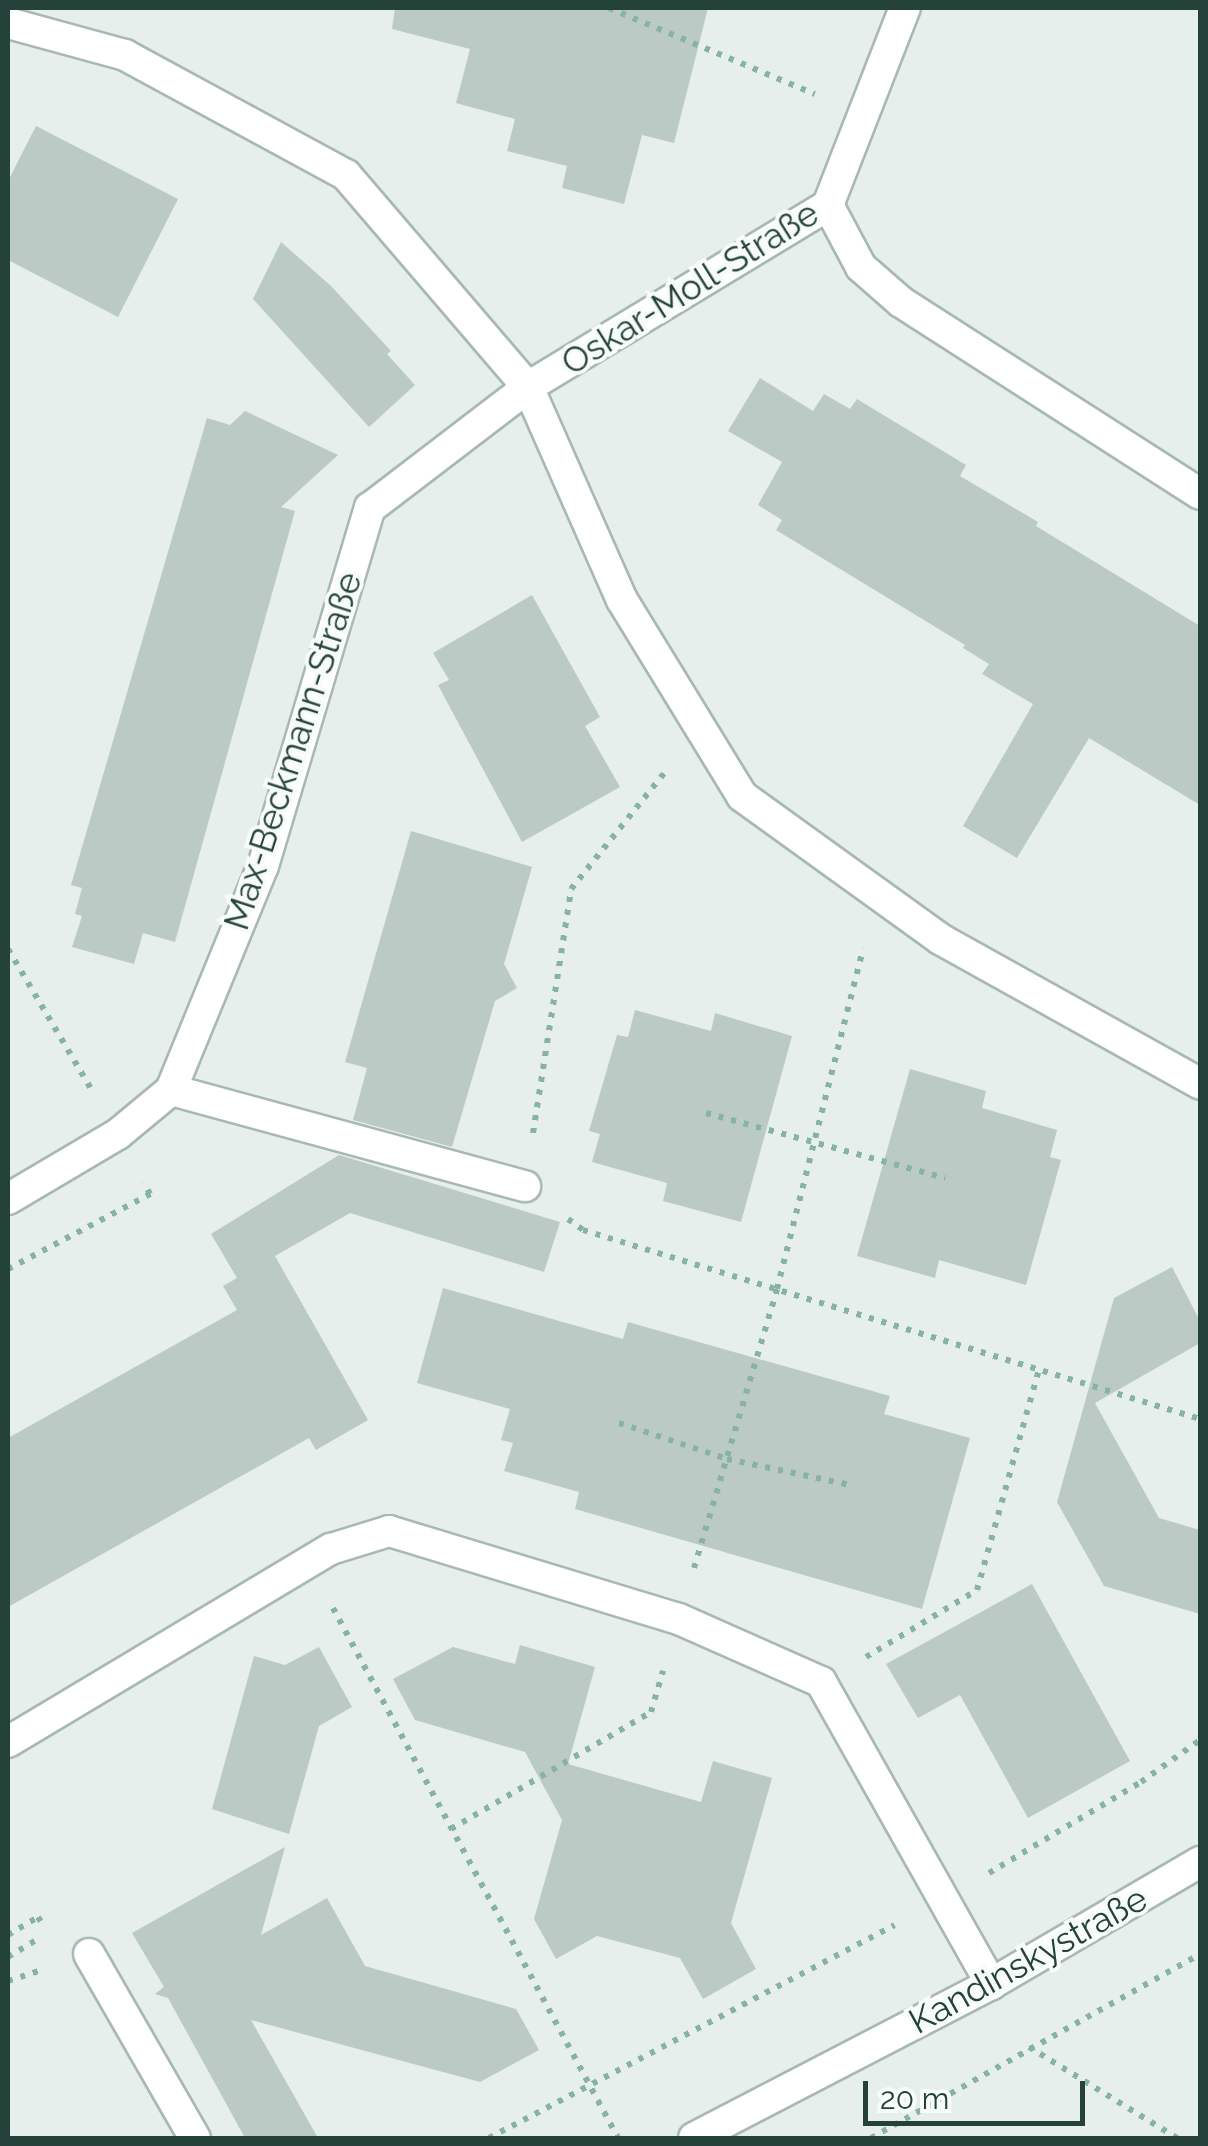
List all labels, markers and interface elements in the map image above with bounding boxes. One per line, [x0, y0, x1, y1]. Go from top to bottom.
street label: Oskar-Moll-Straße [554, 192, 826, 384]
street label: Max-Beckmann-Straße [215, 567, 371, 935]
street label: Kandinskystraße [902, 1877, 1154, 2043]
scale bar [868, 2061, 1090, 2123]
text: 20 m [880, 2081, 949, 2116]

